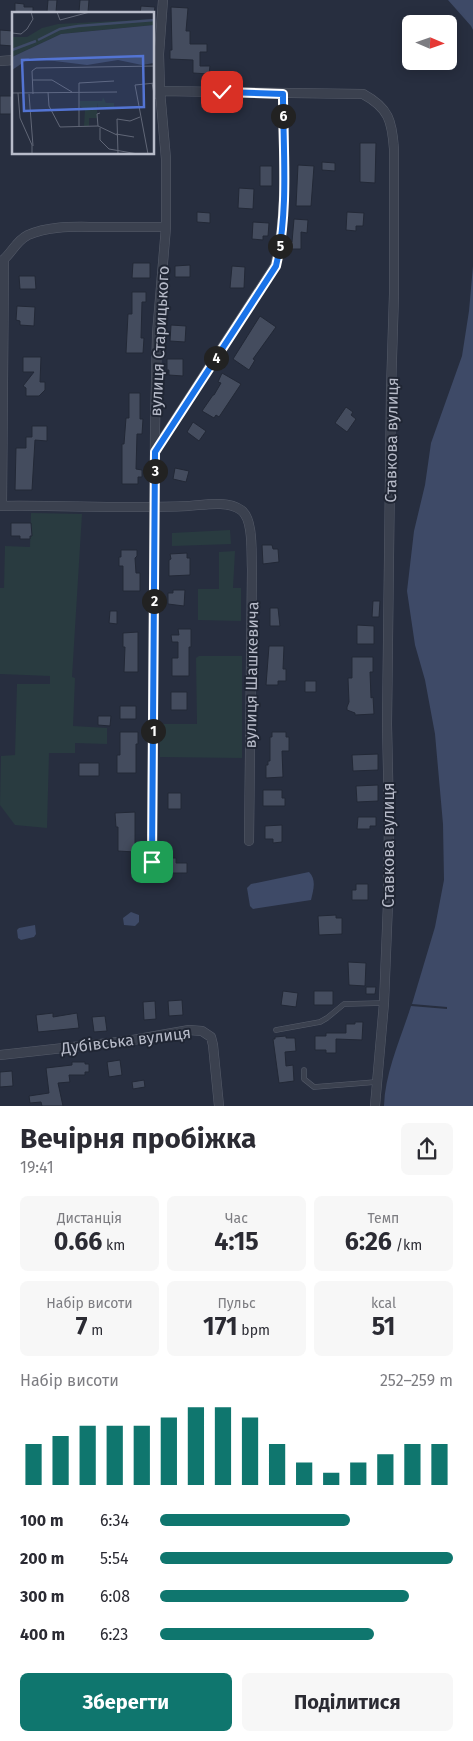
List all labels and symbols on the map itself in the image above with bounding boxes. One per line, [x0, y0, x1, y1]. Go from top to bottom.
inset map [12, 12, 155, 155]
north arrow [402, 15, 458, 70]
pin [201, 71, 243, 113]
pin: 6 [270, 104, 296, 128]
pin: 5 [268, 234, 292, 258]
street label: вулиця Старицького [146, 265, 173, 417]
pin: 4 [204, 346, 228, 370]
street label: Ставкова вулиця [381, 377, 402, 503]
pin: 3 [142, 458, 168, 484]
pin: 2 [142, 588, 166, 614]
street label: вулиця Шашкевича [241, 601, 262, 749]
pin: 1 [140, 718, 166, 744]
street label: Ставкова вулиця [379, 782, 398, 908]
pin [131, 841, 173, 883]
street label: Дубівська вулиця [59, 1023, 192, 1058]

